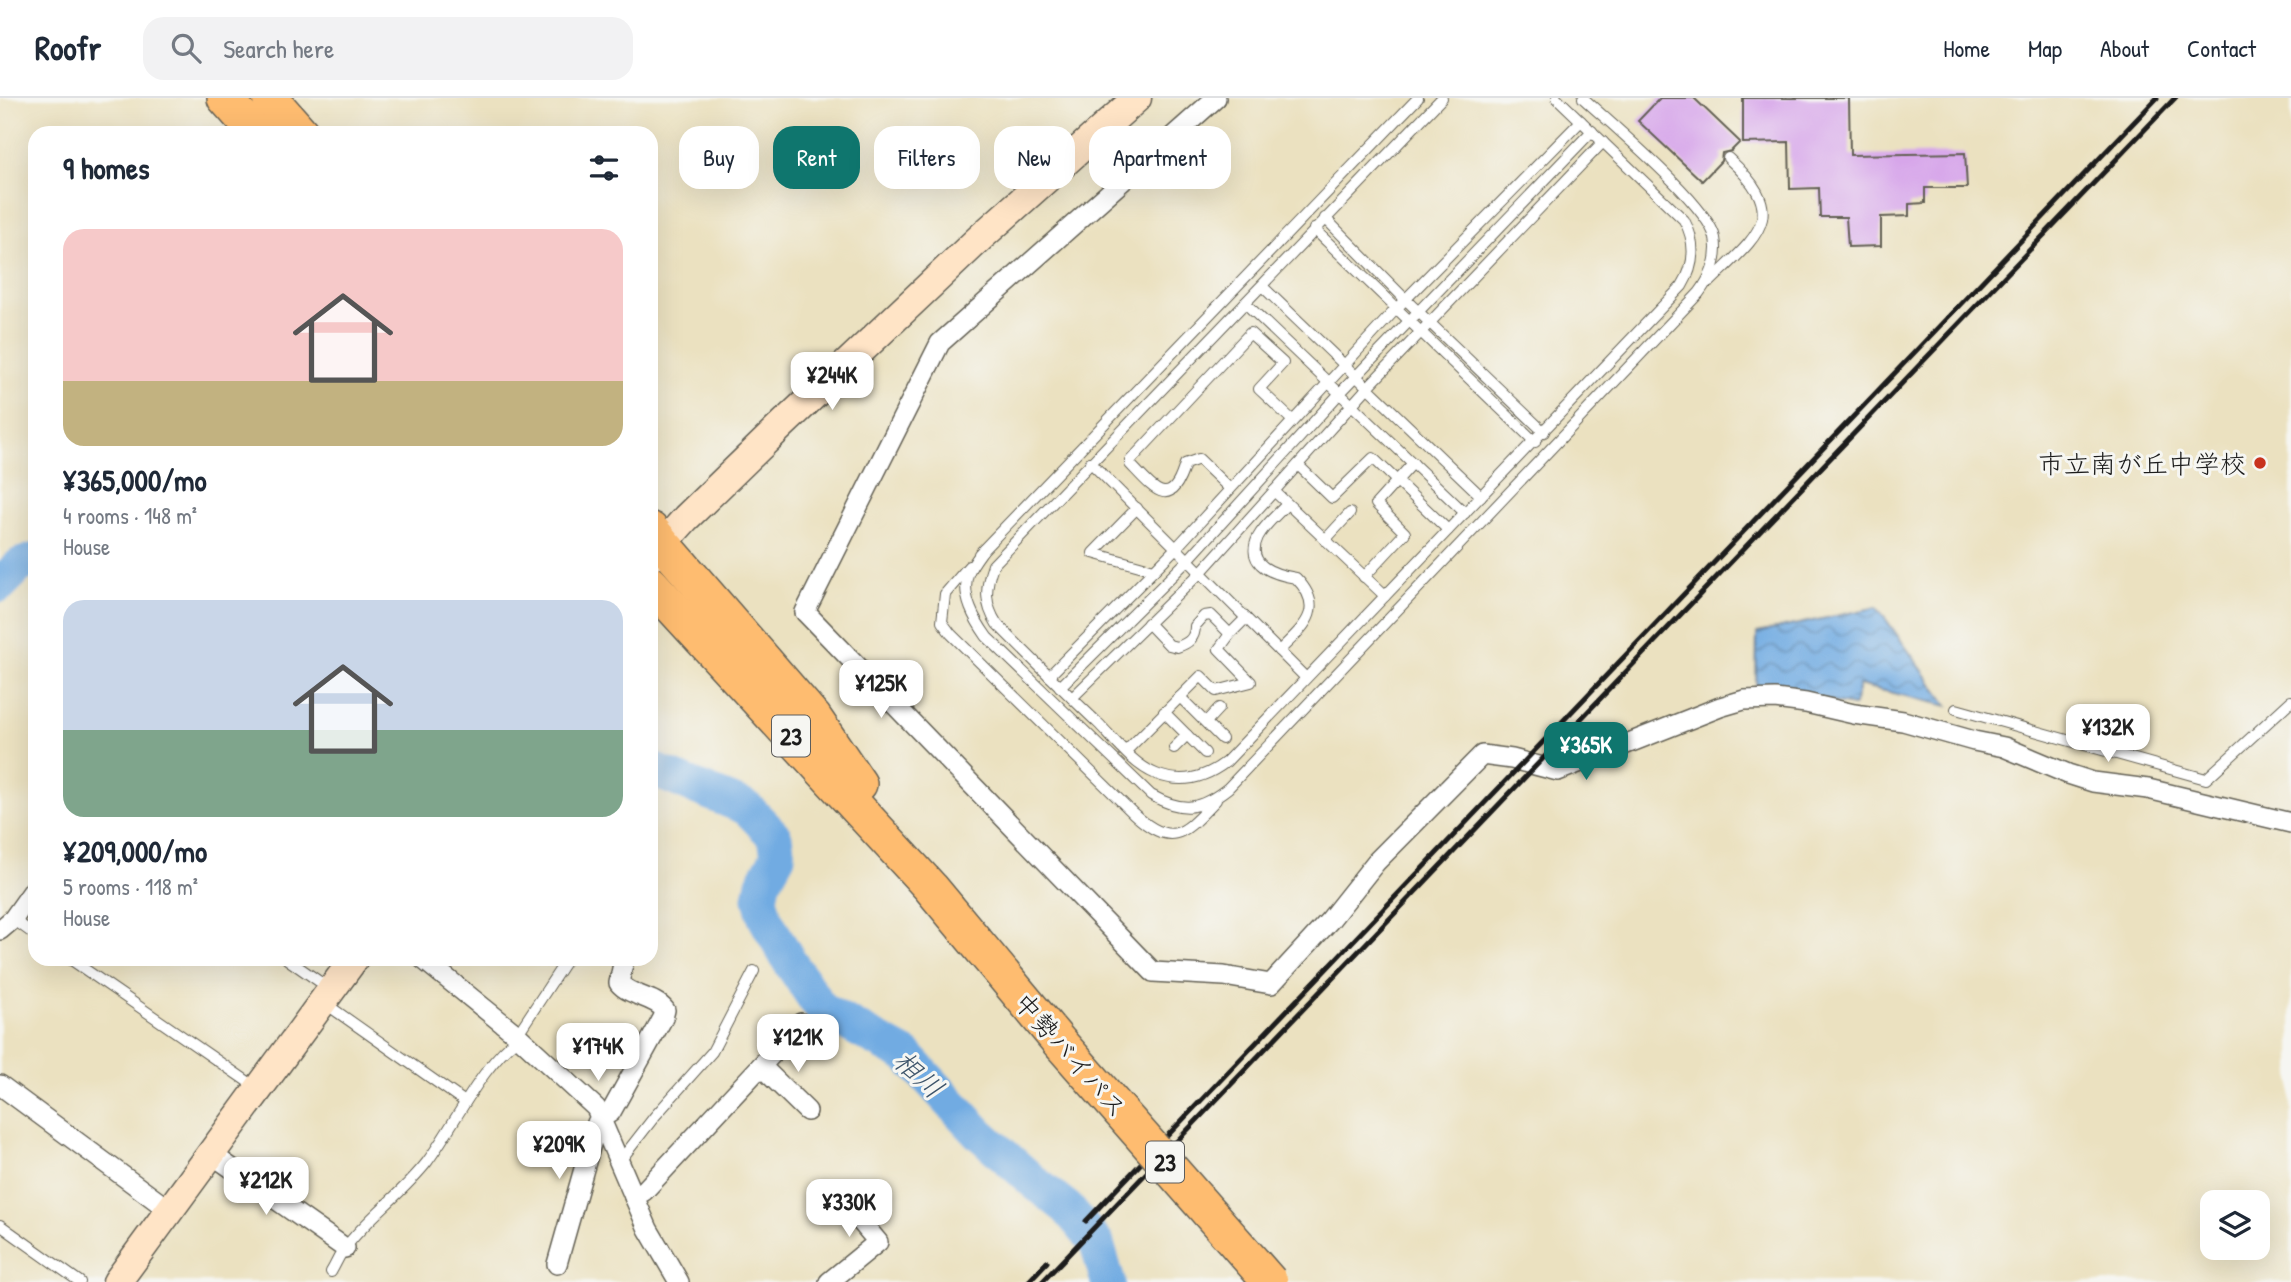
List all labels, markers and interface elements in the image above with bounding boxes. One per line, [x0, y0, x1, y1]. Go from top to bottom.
search box [143, 17, 633, 80]
text: Roofr [35, 26, 101, 70]
icon: search [167, 29, 205, 67]
text: Search here [223, 31, 334, 66]
text: Home [1943, 32, 1990, 64]
text: Map [2028, 32, 2062, 64]
text: About [2100, 32, 2149, 64]
text: Contact [2187, 32, 2256, 64]
chip: Buy [679, 126, 759, 189]
chip: Rent [773, 126, 860, 189]
chip: Filters [874, 126, 980, 189]
chip: New [994, 126, 1075, 189]
chip: Apartment [1089, 126, 1231, 189]
text: 9 homes [63, 148, 150, 188]
icon: filters [585, 149, 623, 187]
icon: home [280, 275, 406, 401]
pin: ¥244K [783, 352, 881, 412]
text: ¥244K [807, 359, 857, 390]
place label: 市立南が丘中学校 [2038, 446, 2246, 481]
marker: 市立南が丘中学校 [2252, 455, 2268, 471]
text: ¥365,000/mo [63, 460, 207, 500]
text: 4 rooms · 148 m² [63, 500, 197, 531]
text: House [63, 531, 110, 562]
icon: home [280, 646, 406, 772]
pin: ¥125K [832, 660, 930, 720]
text: ¥125K [855, 667, 907, 698]
pin: ¥132K [2059, 704, 2157, 764]
text: ¥132K [2082, 711, 2134, 742]
road number: 23 [772, 716, 810, 756]
pin: ¥365K [1537, 722, 1635, 782]
text: ¥365K [1560, 729, 1612, 760]
text: ¥209,000/mo [63, 831, 207, 871]
text: 5 rooms · 118 m² [63, 871, 198, 902]
text: House [63, 902, 110, 933]
street label: 中勢バイパス [1007, 985, 1135, 1125]
pin: ¥121K [749, 1014, 847, 1074]
text: ¥121K [773, 1021, 823, 1052]
pin: ¥174K [549, 1024, 647, 1083]
text: ¥174K [572, 1030, 624, 1061]
water label: 相川 [885, 1041, 953, 1107]
pin: ¥209K [510, 1122, 608, 1181]
text: ¥209K [533, 1128, 585, 1159]
road number: 23 [1146, 1142, 1184, 1182]
pin: ¥212K [217, 1158, 315, 1217]
text: ¥212K [240, 1164, 292, 1195]
pin: ¥330K [800, 1180, 898, 1239]
text: ¥330K [822, 1186, 876, 1217]
map controls [2200, 1190, 2270, 1260]
button: layers [2200, 1190, 2270, 1260]

